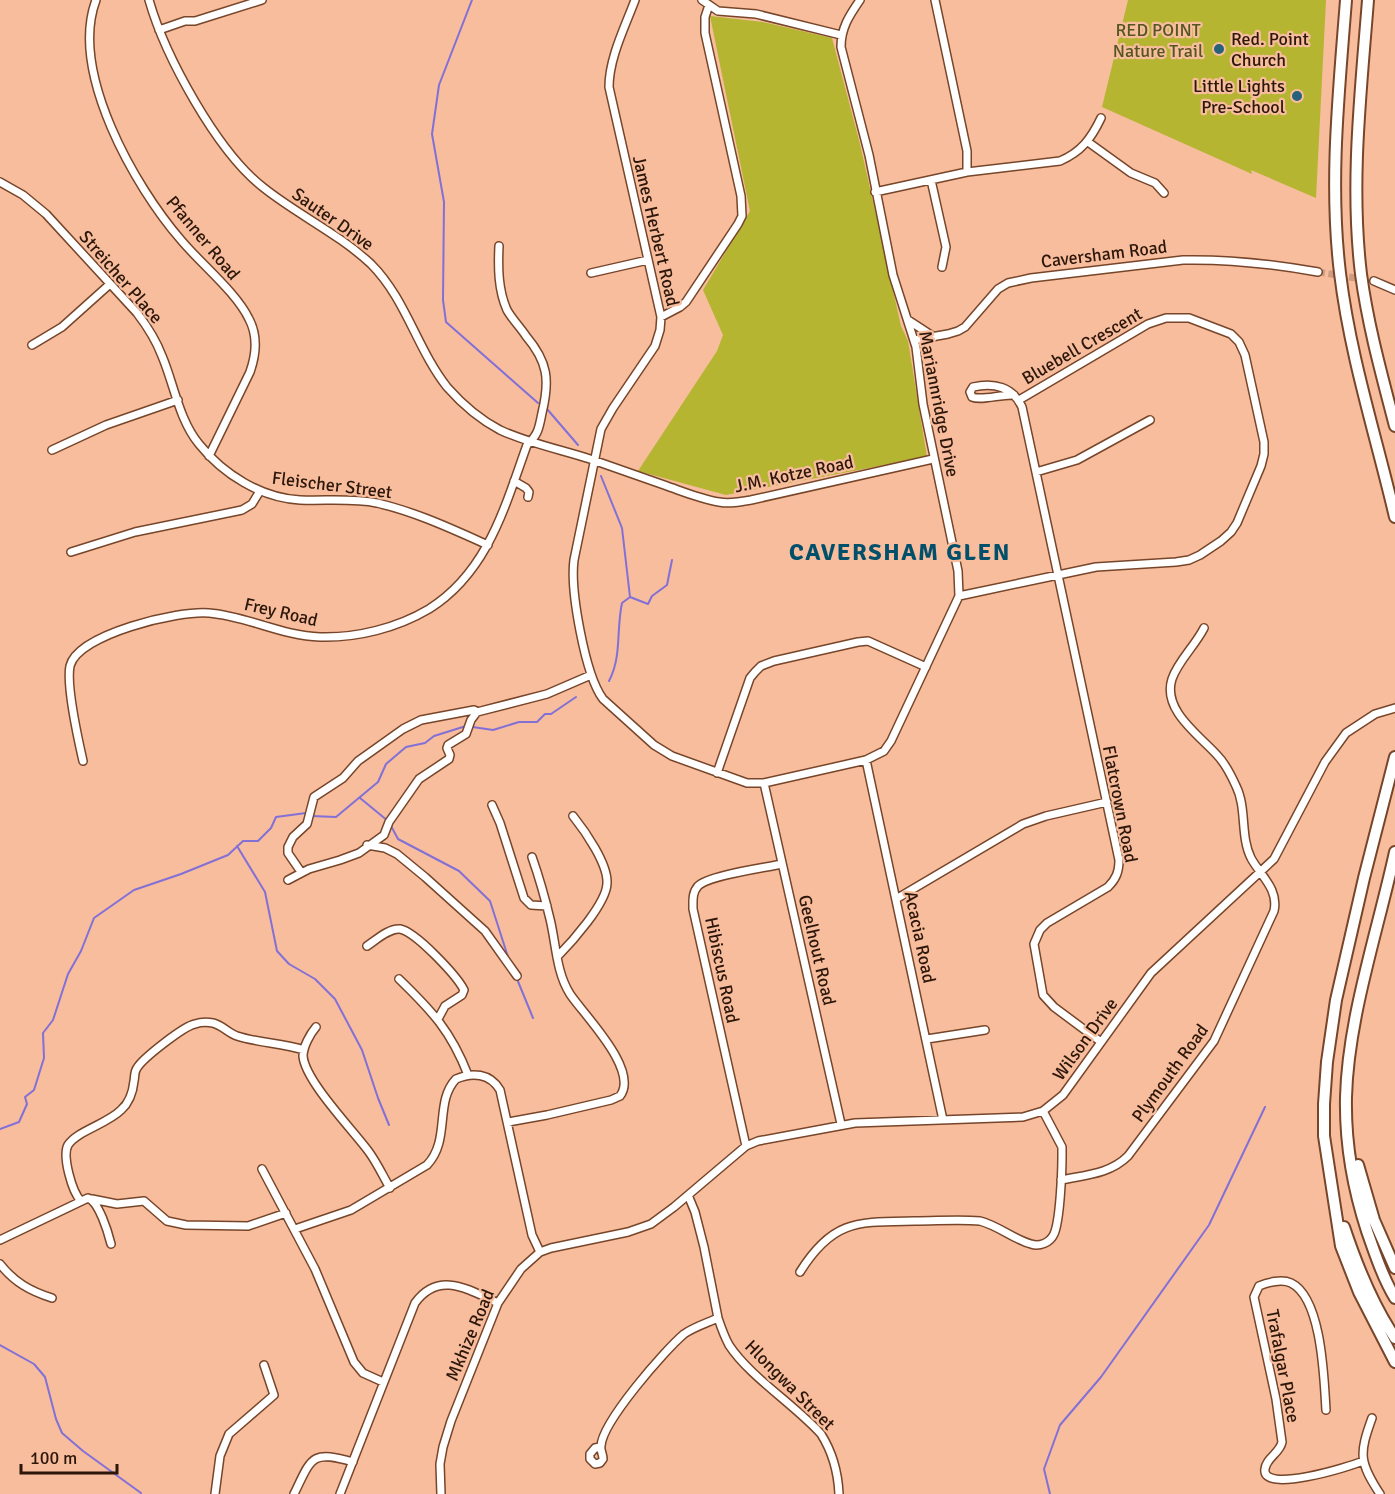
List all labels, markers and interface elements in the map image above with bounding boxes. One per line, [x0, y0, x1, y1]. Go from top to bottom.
park label: RED POINT Nature Trail [1113, 19, 1203, 62]
place label: Red. Point Church [1231, 28, 1309, 71]
marker: Red. Point Church [1212, 42, 1226, 56]
place label: Little Lights Pre-School [1193, 75, 1285, 118]
marker: Little Lights Pre-School [1290, 89, 1304, 103]
street label: James Herbert Road [628, 154, 684, 308]
street label: Sauter Drive [288, 183, 378, 255]
street label: Pfanner Road [161, 191, 245, 285]
street label: Streicher Place [75, 226, 167, 328]
street label: Caversham Road [1040, 235, 1168, 273]
street label: Bluebell Crescent [1018, 303, 1146, 389]
street label: Mariannridge Drive [914, 329, 964, 479]
street label: J.M. Kotze Road [733, 451, 855, 497]
street label: Fleischer Street [271, 467, 393, 503]
district label: CAVERSHAM GLEN [789, 537, 1011, 567]
street label: Frey Road [242, 593, 320, 631]
street label: Flatcrown Road [1098, 743, 1142, 865]
street label: Acacia Road [900, 889, 940, 985]
street label: Geelhout Road [794, 893, 840, 1007]
street label: Hibiscus Road [700, 915, 744, 1025]
street label: Wilson Drive [1048, 993, 1122, 1085]
street label: Plymouth Road [1127, 1020, 1213, 1126]
street label: Mkhize Road [441, 1286, 499, 1384]
street label: Trafalgar Place [1261, 1307, 1305, 1425]
street label: Hlongwa Street [740, 1335, 840, 1435]
scale bar [21, 1437, 117, 1475]
text: 100 m [30, 1447, 77, 1469]

